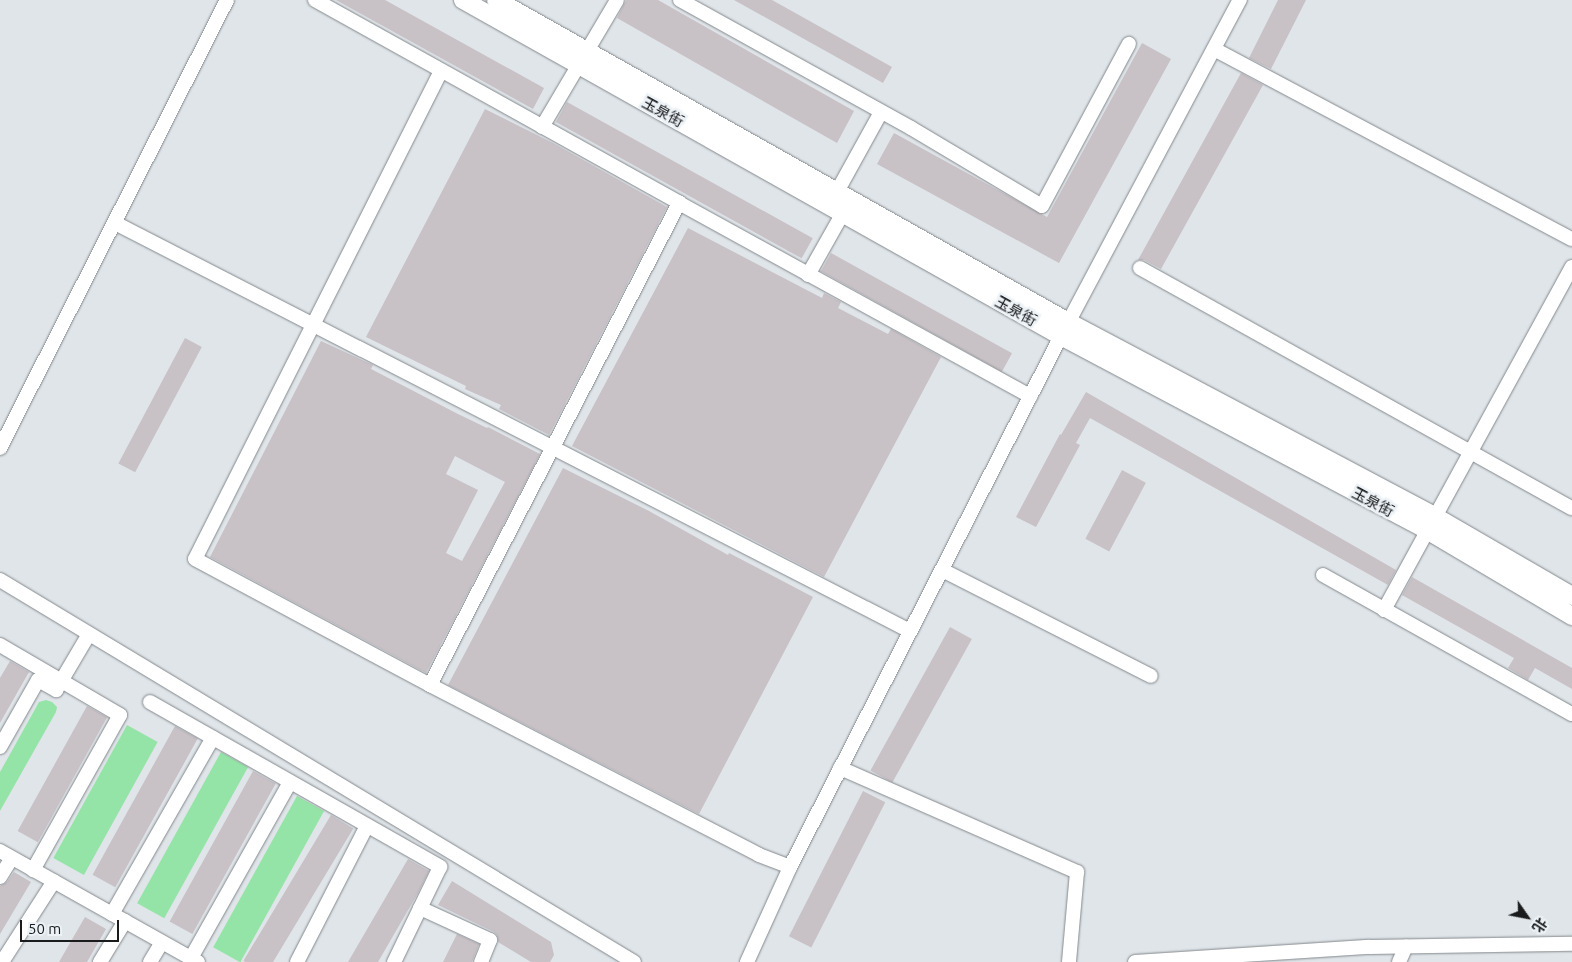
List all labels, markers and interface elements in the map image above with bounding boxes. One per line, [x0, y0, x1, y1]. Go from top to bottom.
street label: 玉泉街 [639, 93, 687, 131]
street label: 玉泉街 [992, 292, 1040, 330]
street label: 玉泉街 [1349, 483, 1397, 521]
north arrow [1502, 892, 1552, 942]
scale bar [22, 910, 121, 942]
text: 北 [1529, 915, 1550, 935]
text: 50 m [28, 920, 61, 937]

